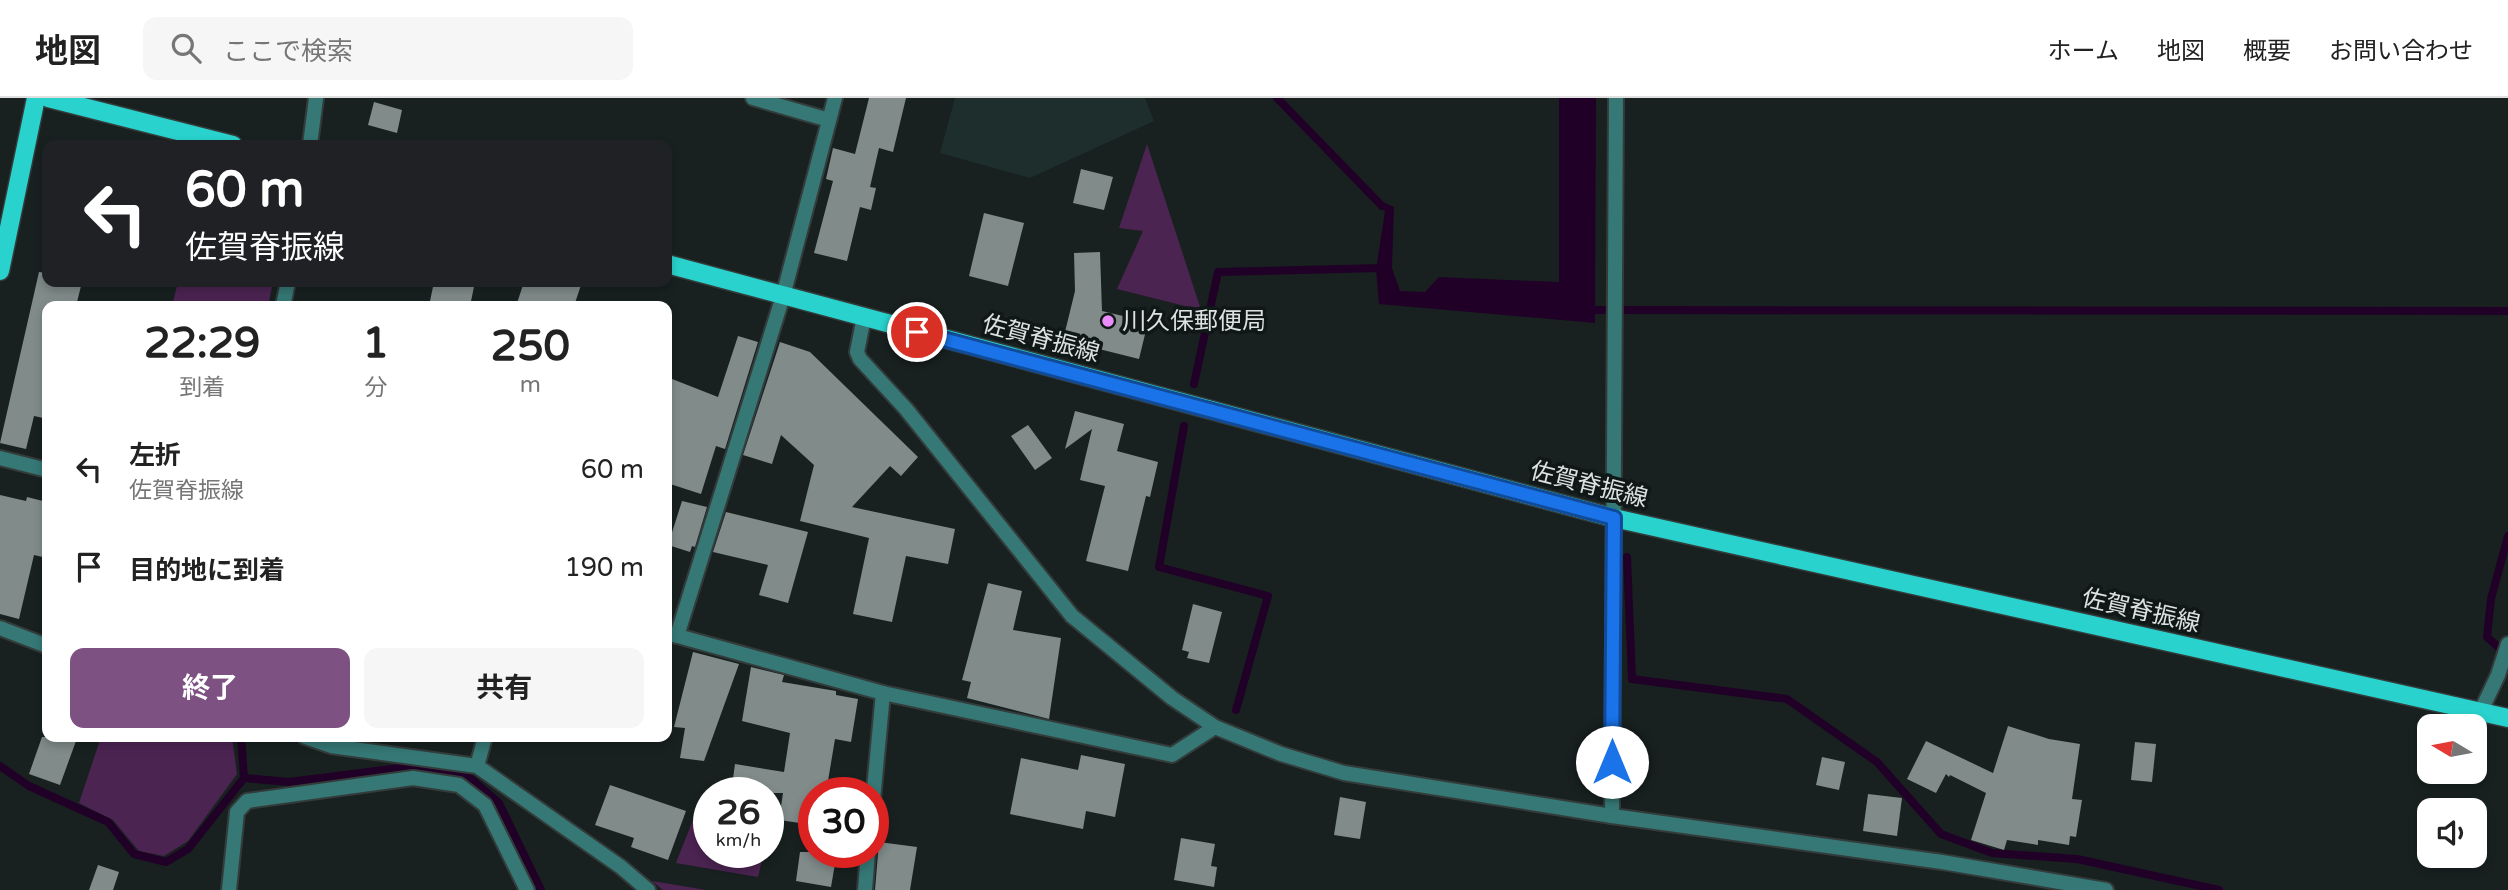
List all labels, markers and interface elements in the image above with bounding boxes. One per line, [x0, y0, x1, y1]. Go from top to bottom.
search box [143, 17, 633, 80]
icon: search [167, 29, 205, 67]
text: 地図 [35, 32, 101, 71]
text: ここで検索 [223, 36, 353, 67]
text: ホーム [2048, 37, 2119, 66]
text: 地図 [2157, 37, 2205, 66]
text: 概要 [2243, 37, 2291, 66]
text: お問い合わせ [2329, 37, 2473, 66]
text: 60 m [185, 161, 304, 220]
icon: left [70, 168, 161, 259]
text: 佐賀脊振線 [185, 229, 345, 267]
pin [887, 302, 947, 362]
place label: 川久保郵便局 [1122, 307, 1266, 336]
street label: 佐賀脊振線 [979, 309, 1103, 369]
icon: arrive [898, 313, 936, 351]
marker: 川久保郵便局 [1100, 313, 1116, 329]
text: 22:29 [144, 318, 260, 369]
text: 1 [362, 318, 389, 369]
text: 250 [491, 321, 570, 372]
text: m [520, 371, 541, 399]
text: 到着 [179, 374, 225, 402]
text: 分 [364, 374, 387, 402]
text: 左折 [129, 440, 181, 471]
icon: left [70, 450, 108, 488]
text: 60 m [581, 454, 644, 485]
street label: 佐賀脊振線 [1527, 456, 1651, 514]
text: 佐賀脊振線 [129, 477, 244, 505]
icon: arrive [70, 548, 108, 586]
text: 190 m [564, 552, 644, 583]
text: 目的地に到着 [129, 555, 285, 586]
street label: 佐賀脊振線 [2079, 583, 2203, 639]
button: 終了 [70, 648, 350, 728]
button: 共有 [364, 648, 644, 728]
north arrow [2417, 714, 2487, 784]
map controls [2417, 714, 2487, 868]
position arrow [1575, 725, 1649, 799]
speed limit sign: 30 [798, 777, 889, 868]
text: 26 [717, 792, 760, 834]
button: sound [2417, 798, 2487, 868]
text: km/h [716, 829, 761, 851]

